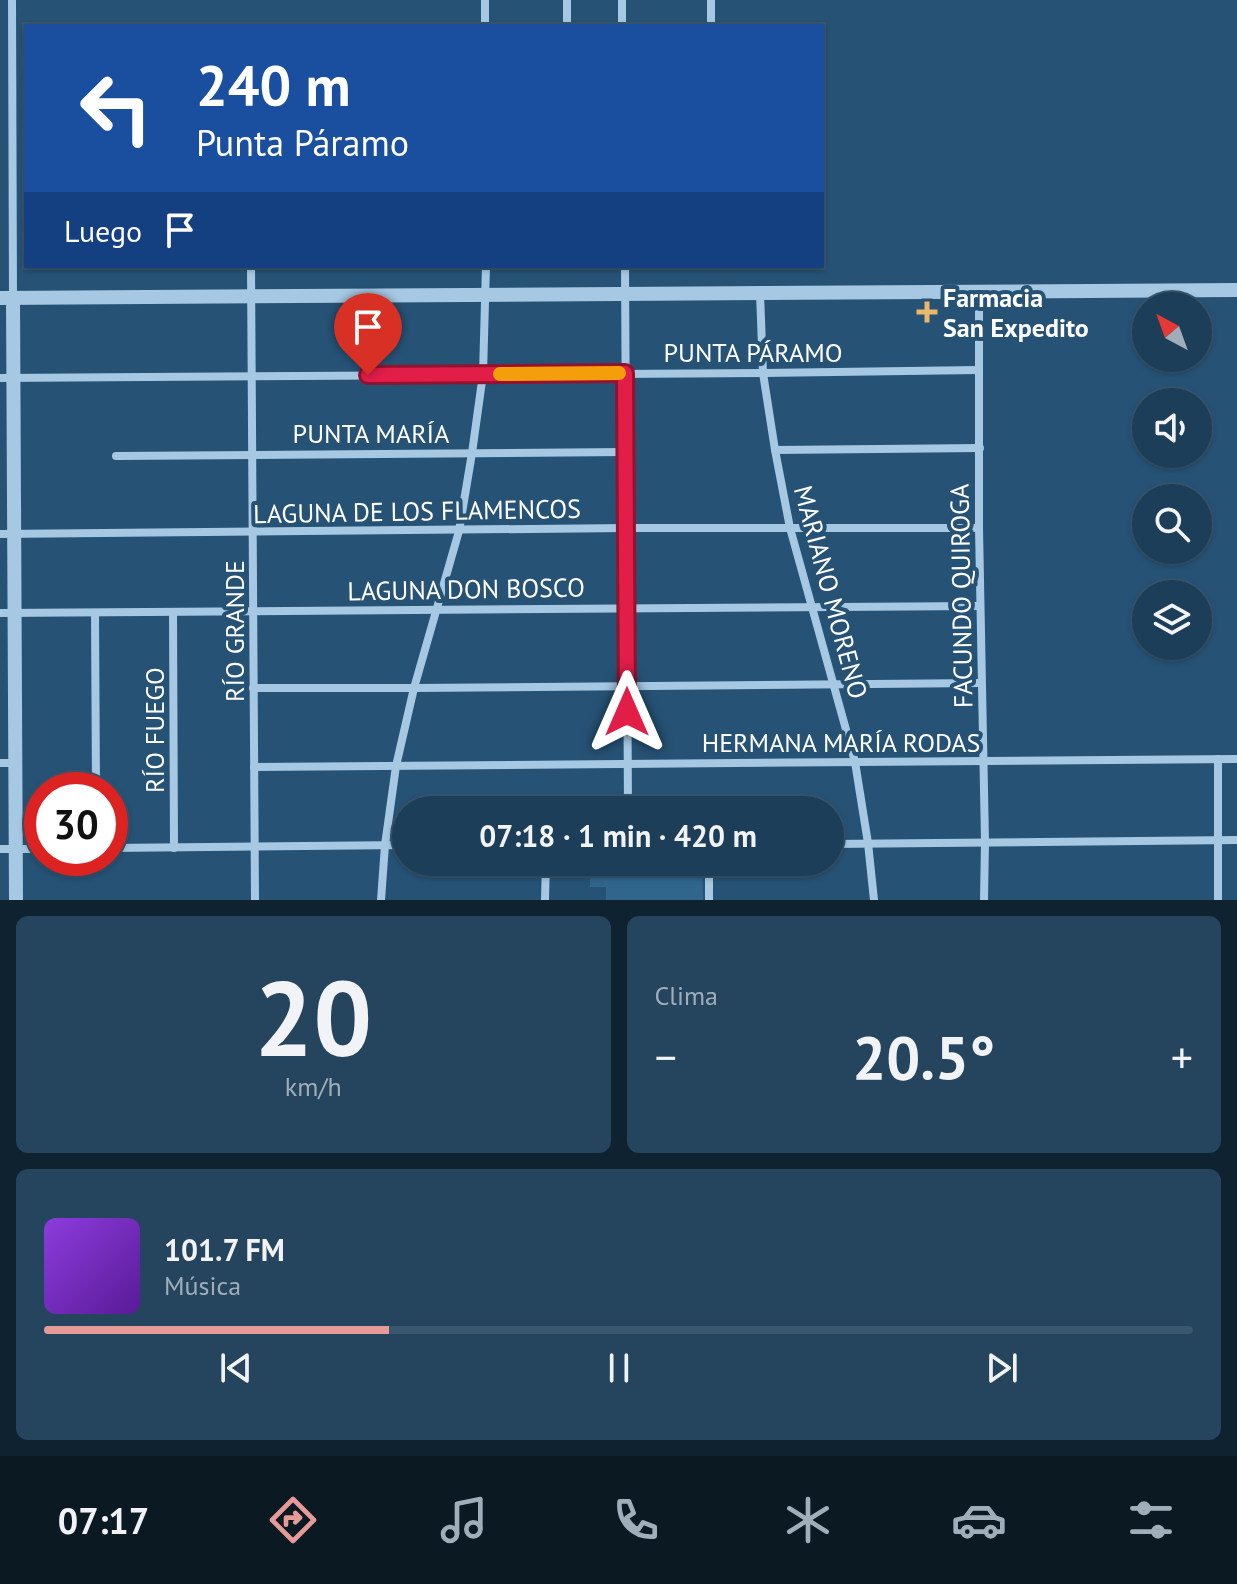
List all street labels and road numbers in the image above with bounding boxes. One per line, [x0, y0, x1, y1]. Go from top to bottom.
street label: PUNTA PÁRAMO [663, 336, 843, 369]
street label: PUNTA MARÍA [293, 417, 449, 450]
street label: MARIANO MORENO [787, 482, 875, 702]
street label: FACUNDO QUIROGA [943, 483, 979, 709]
street label: LAGUNA DE LOS FLAMENCOS [253, 492, 581, 530]
street label: RÍO GRANDE [218, 560, 251, 702]
street label: LAGUNA DON BOSCO [347, 570, 585, 608]
street label: RÍO FUEGO [138, 667, 171, 793]
street label: HERMANA MARÍA RODAS [702, 726, 980, 759]

